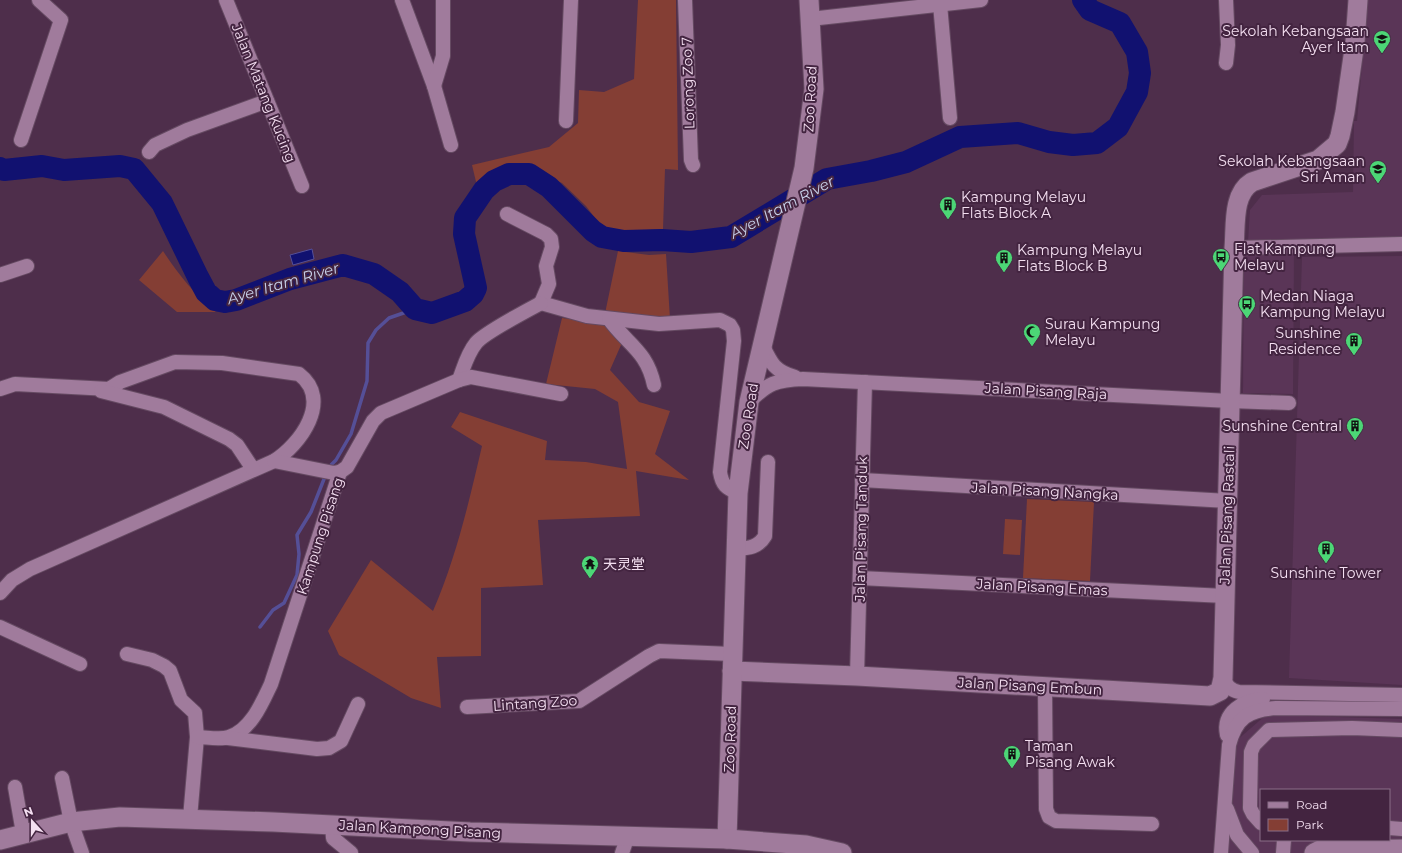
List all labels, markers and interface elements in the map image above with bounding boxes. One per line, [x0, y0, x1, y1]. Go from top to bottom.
street label: Jalan Matang Kucing [228, 20, 300, 165]
place label: Sekolah Kebangsaan Ayer Itam [1222, 22, 1369, 56]
school or university icon: Sekolah Kebangsaan Ayer Itam [1372, 29, 1392, 54]
street label: Lorong Zoo 7 [677, 37, 699, 129]
street label: Zoo Road [799, 65, 821, 133]
place label: Sekolah Kebangsaan Sri Aman [1218, 152, 1365, 186]
school or university icon: Sekolah Kebangsaan Sri Aman [1368, 159, 1388, 184]
water label: Ayer Itam River [726, 171, 838, 243]
place label: Kampung Melayu Flats Block A [961, 188, 1086, 222]
building icon: Kampung Melayu Flats Block A [938, 195, 958, 220]
place label: Flat Kampung Melayu [1234, 240, 1335, 274]
place label: Kampung Melayu Flats Block B [1017, 241, 1142, 275]
bus stop icon: Flat Kampung Melayu [1211, 247, 1231, 272]
building icon: Kampung Melayu Flats Block B [994, 248, 1014, 273]
water label: Ayer Itam River [224, 258, 342, 308]
place label: Medan Niaga Kampung Melayu [1260, 287, 1385, 321]
bus stop icon: Medan Niaga Kampung Melayu [1237, 294, 1257, 319]
place label: Surau Kampung Melayu [1045, 315, 1160, 349]
mosque icon: Surau Kampung Melayu [1022, 322, 1042, 347]
place label: Sunshine Residence [1268, 324, 1341, 358]
building icon: Sunshine Residence [1344, 331, 1364, 356]
street label: Jalan Pisang Raja [983, 379, 1108, 403]
street label: Zoo Road [734, 382, 762, 450]
building icon: Sunshine Central [1345, 416, 1365, 441]
place label: Sunshine Central [1223, 417, 1342, 435]
street label: Jalan Pisang Rastali [1216, 446, 1238, 585]
street label: Jalan Pisang Tanduk [851, 456, 871, 602]
street label: Kampung Pisang [293, 475, 347, 597]
street label: Jalan Pisang Nangka [970, 478, 1119, 504]
building icon: Sunshine Tower [1316, 539, 1336, 564]
temple icon: 天灵堂 [580, 554, 600, 579]
place label: 天灵堂 [603, 555, 645, 573]
place label: Sunshine Tower [1270, 564, 1382, 582]
street label: Jalan Pisang Emas [975, 575, 1108, 599]
street label: Jalan Pisang Embun [956, 673, 1103, 699]
street label: Lintang Zoo [492, 691, 578, 715]
street label: Zoo Road [720, 705, 740, 773]
place label: Taman Pisang Awak [1025, 737, 1116, 771]
building icon: Taman Pisang Awak [1002, 744, 1022, 769]
legend [1260, 789, 1390, 841]
text: Road [1296, 797, 1327, 812]
north arrow [12, 801, 52, 841]
text: N [22, 804, 35, 820]
street label: Jalan Kampong Pisang [338, 816, 501, 842]
text: Park [1296, 817, 1324, 832]

